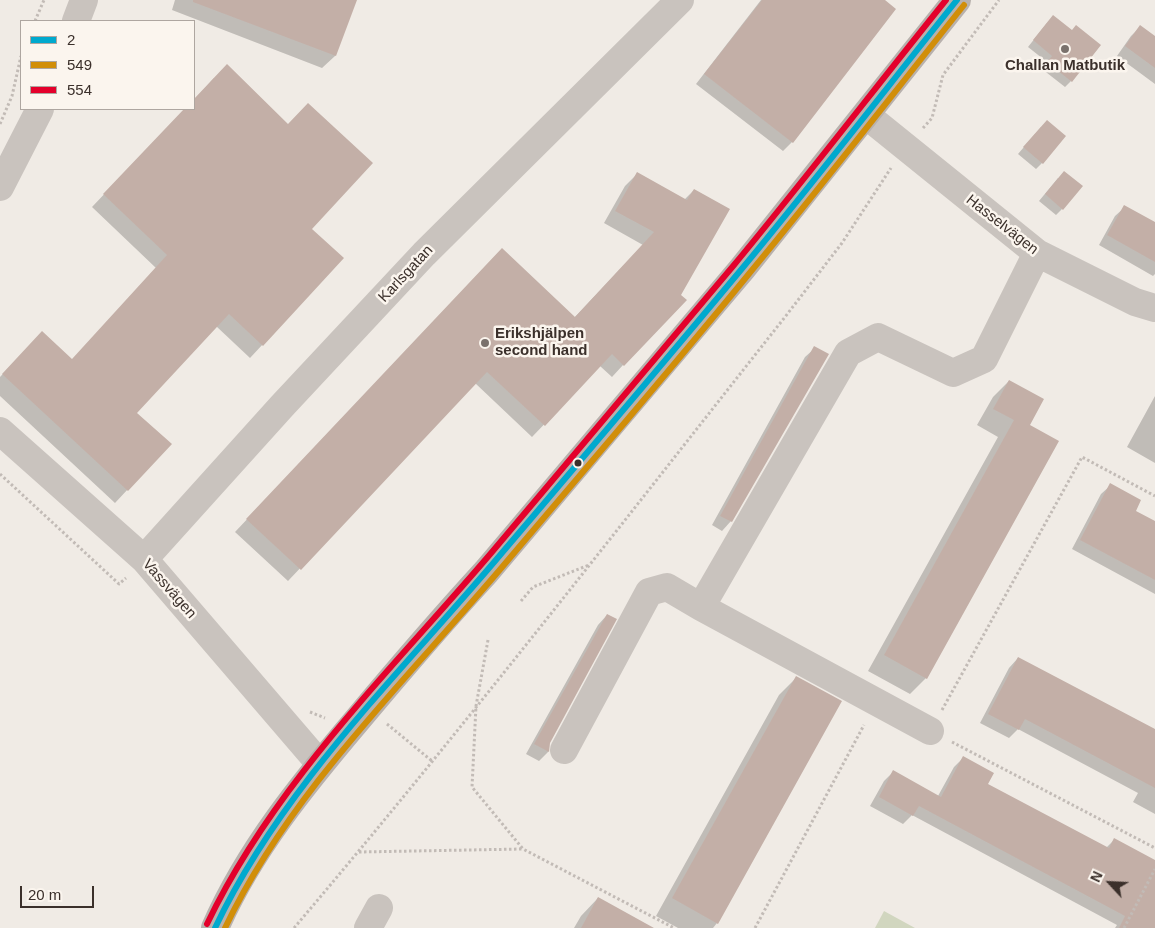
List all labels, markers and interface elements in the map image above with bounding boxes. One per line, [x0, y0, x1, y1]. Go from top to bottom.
legend [20, 20, 195, 110]
text: 2 [67, 31, 75, 48]
marker: Challan Matbutik [1059, 43, 1071, 55]
text: 549 [67, 56, 92, 73]
place label: Challan Matbutik [1005, 57, 1125, 75]
text: 554 [67, 81, 92, 98]
street label: Hasselvägen [962, 191, 1042, 259]
street label: Karlsgatan [375, 242, 437, 306]
place label: Erikshjälpen second hand [495, 325, 588, 360]
marker: Erikshjälpen second hand [479, 337, 491, 349]
unlabelled marker [573, 458, 583, 468]
street label: Vassvägen [138, 556, 200, 622]
north arrow [1085, 858, 1135, 908]
text: N [1087, 869, 1106, 885]
scale bar [22, 876, 96, 908]
text: 20 m [28, 886, 61, 903]

